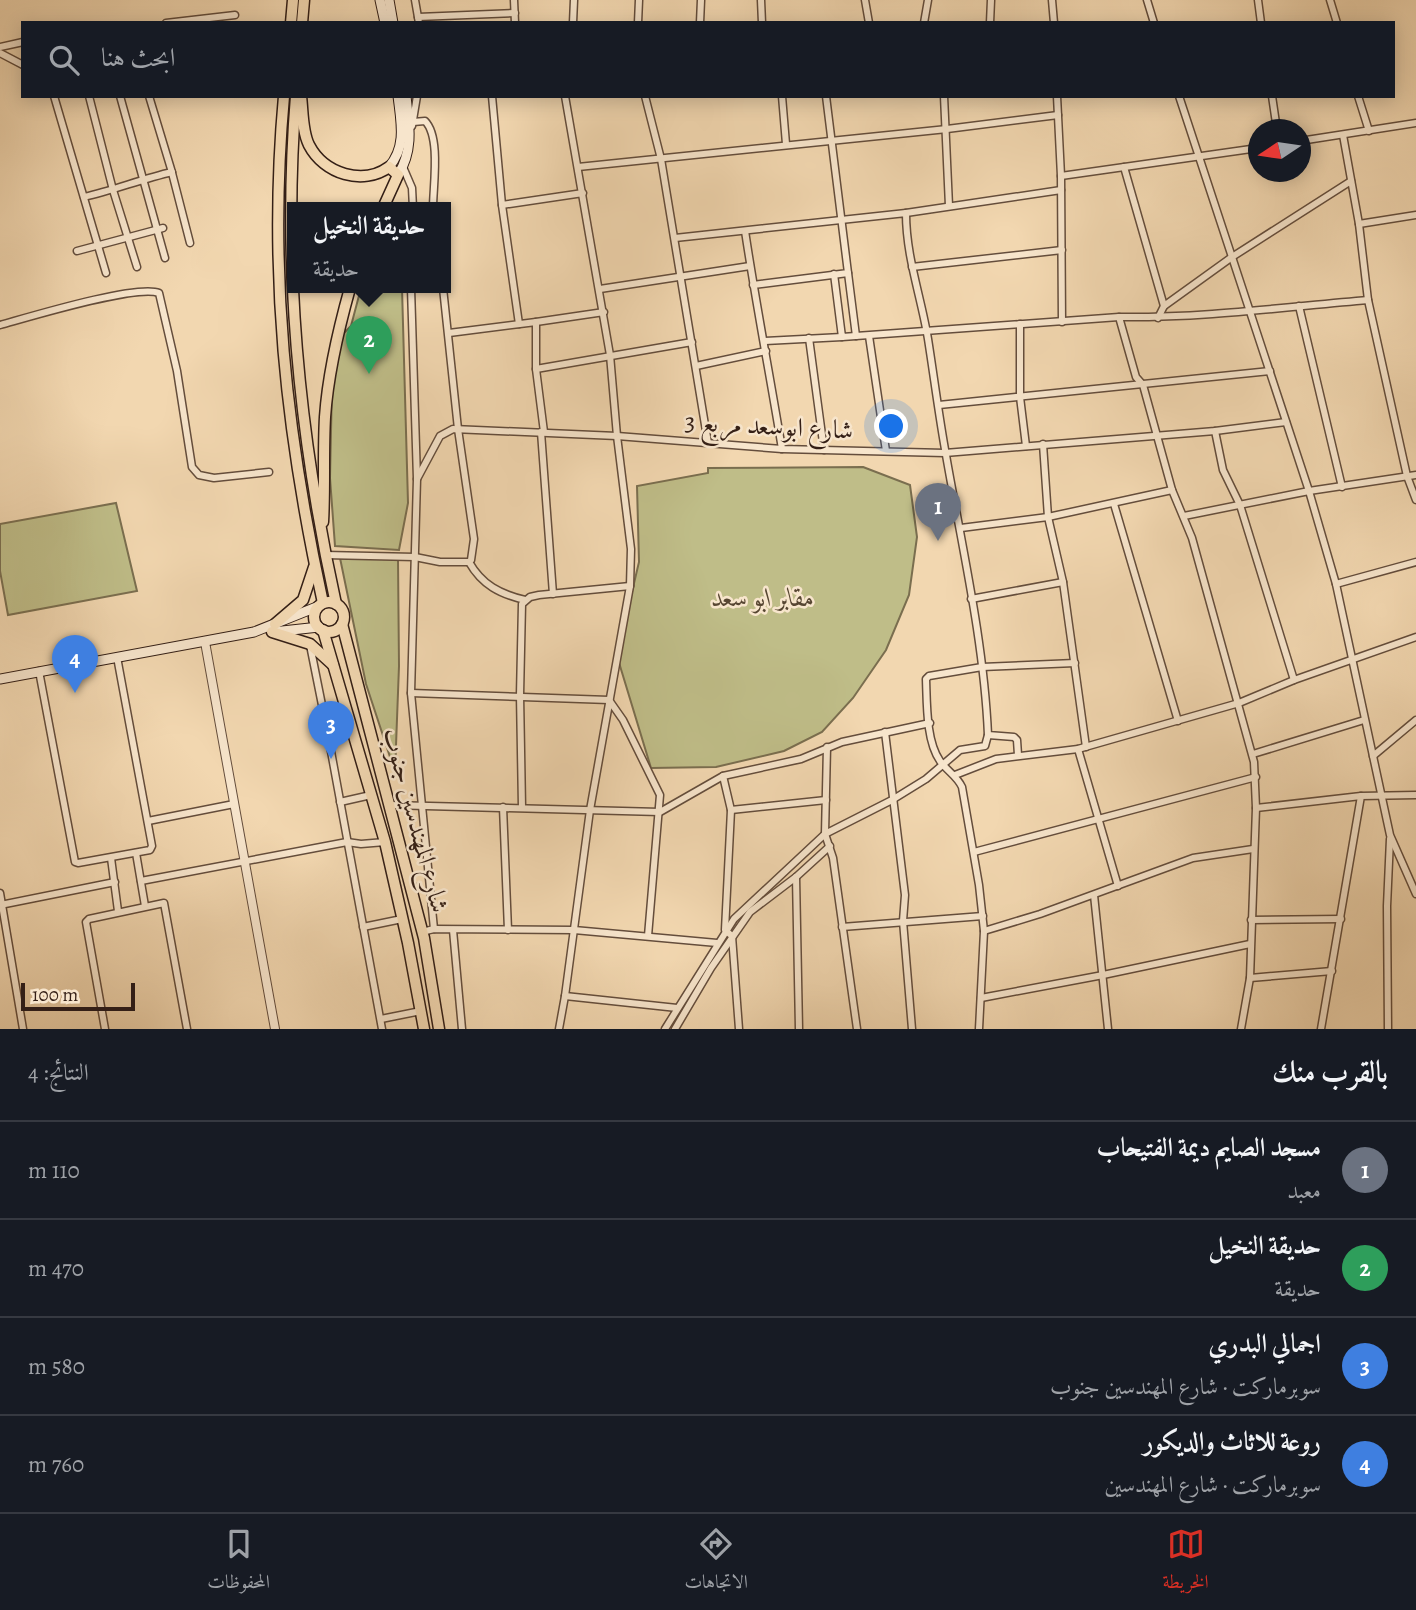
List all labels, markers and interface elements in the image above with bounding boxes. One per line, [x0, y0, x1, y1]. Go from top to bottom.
search box [21, 21, 1395, 98]
text: ابحث هنا [101, 40, 176, 75]
icon: search [45, 41, 83, 79]
north arrow [1248, 119, 1311, 182]
popup [287, 202, 451, 293]
text: حديقة النخيل [313, 208, 425, 243]
text: حديقة [313, 253, 359, 284]
pin: 2 [346, 316, 392, 374]
street label: شارع ابوسعد مربع 3 [683, 404, 854, 454]
your location [874, 409, 908, 443]
pin: 1 [915, 483, 961, 541]
park label: مقابر ابو سعد [711, 580, 815, 615]
pin: 4 [52, 635, 98, 693]
pin: 3 [308, 701, 354, 759]
street label: شارع المهندسين جنوب [371, 724, 457, 917]
scale bar [21, 980, 135, 1012]
text: 100 m [32, 982, 78, 1008]
text: بالقرب منك [1272, 1052, 1388, 1092]
text: النتائج: 4 [28, 1057, 89, 1088]
text: مسجد الصايم ديمة الفتيحاب [1096, 1130, 1321, 1165]
text: 110 m [28, 1155, 80, 1186]
text: 1 [1361, 1155, 1369, 1186]
text: معبد [1287, 1175, 1321, 1206]
text: حديقة النخيل [1208, 1228, 1321, 1263]
text: 470 m [28, 1253, 84, 1284]
text: 2 [1359, 1253, 1371, 1284]
text: حديقة [1274, 1273, 1321, 1304]
text: اجمالي البدري [1208, 1326, 1321, 1361]
text: 580 m [28, 1351, 85, 1382]
text: 3 [1360, 1351, 1370, 1382]
text: سوبرماركت · شارع المهندسين جنوب [1050, 1371, 1321, 1402]
text: روعة للاثاث والديكور [1143, 1424, 1321, 1459]
text: 760 m [28, 1449, 84, 1480]
text: 4 [1360, 1449, 1370, 1480]
text: سوبرماركت · شارع المهندسين [1104, 1469, 1321, 1500]
tab: المحفوظات [207, 1525, 270, 1600]
tab: الاتجاهات [685, 1525, 748, 1600]
tab: الخريطة [1162, 1525, 1209, 1600]

